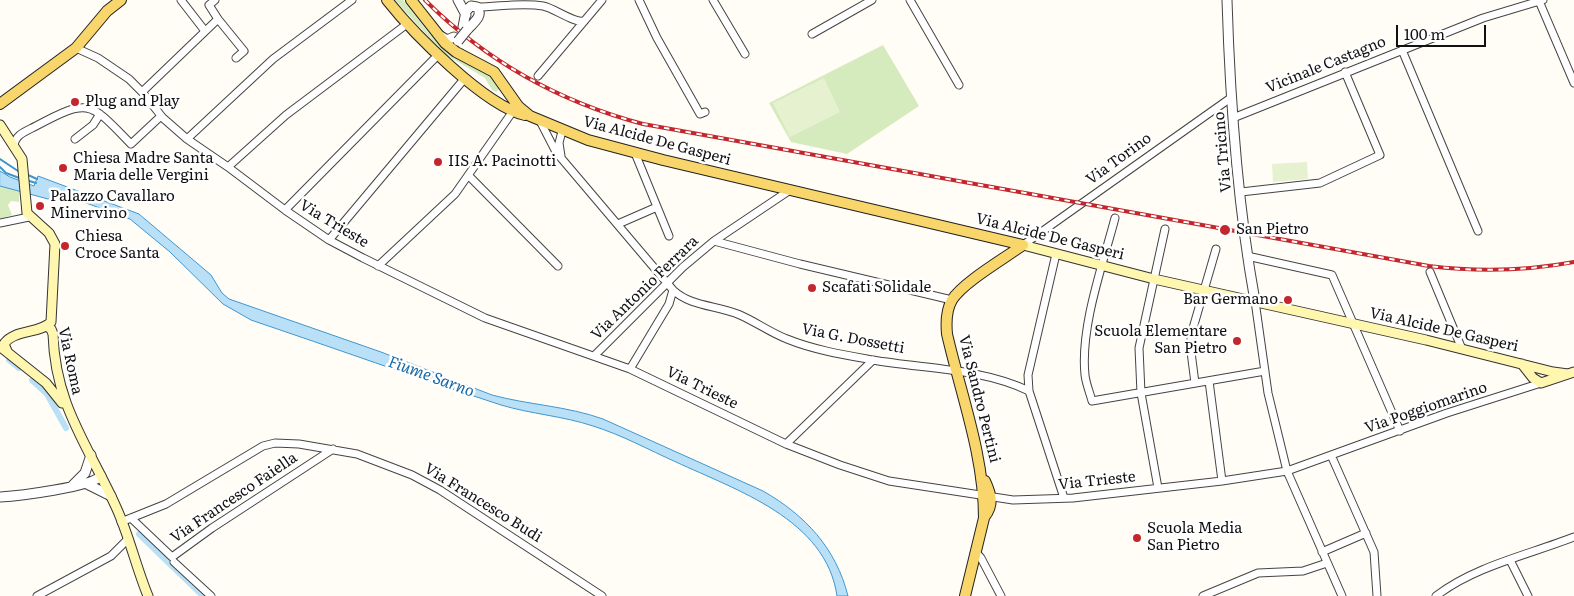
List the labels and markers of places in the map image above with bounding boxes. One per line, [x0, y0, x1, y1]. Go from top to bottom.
place label: Plug and Play [85, 93, 180, 111]
marker: Plug and Play [69, 96, 81, 108]
place label: Chiesa Madre Santa Maria delle Vergini [73, 150, 213, 185]
place label: IIS A. Pacinotti [448, 153, 556, 171]
marker: IIS A. Pacinotti [432, 156, 444, 168]
marker: Chiesa Madre Santa Maria delle Vergini [57, 162, 69, 174]
place label: Palazzo Cavallaro Minervino [50, 188, 175, 223]
marker: Palazzo Cavallaro Minervino [34, 200, 46, 212]
place label: San Pietro [1236, 221, 1309, 239]
marker: San Pietro [1218, 223, 1232, 237]
place label: Chiesa Croce Santa [75, 228, 160, 263]
marker: Chiesa Croce Santa [59, 240, 71, 252]
place label: Scafati Solidale [822, 279, 931, 297]
marker: Scafati Solidale [806, 282, 818, 294]
place label: Bar Germano [1183, 291, 1278, 309]
marker: Bar Germano [1282, 294, 1294, 306]
place label: Scuola Elementare San Pietro [1094, 323, 1227, 358]
marker: Scuola Elementare San Pietro [1231, 335, 1243, 347]
place label: Scuola Media San Pietro [1147, 520, 1242, 555]
marker: Scuola Media San Pietro [1131, 532, 1143, 544]

